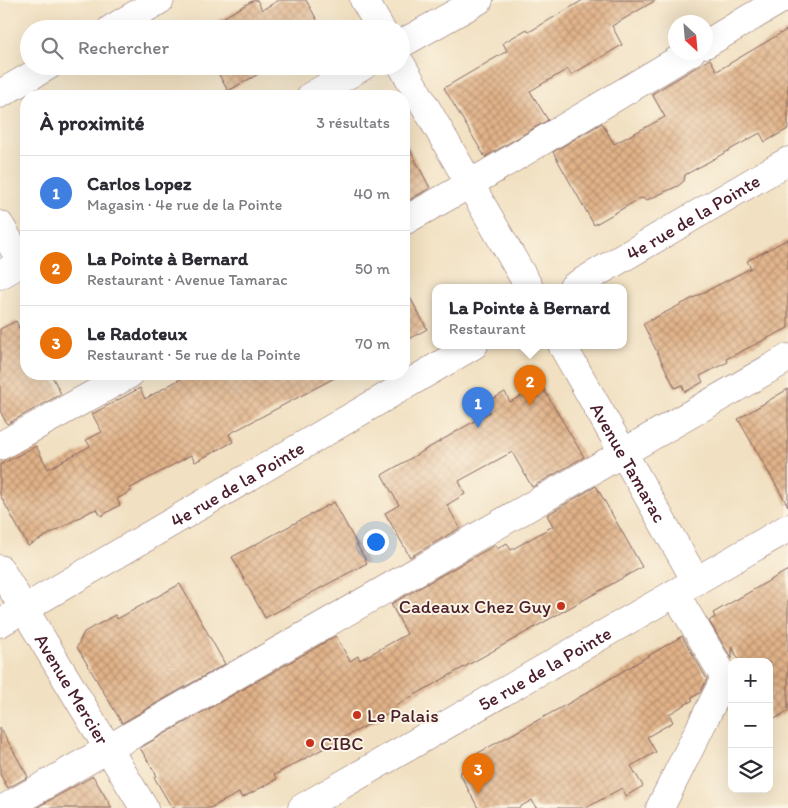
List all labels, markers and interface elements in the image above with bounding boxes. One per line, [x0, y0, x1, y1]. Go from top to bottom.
north arrow [668, 15, 713, 60]
search box [20, 20, 410, 75]
icon: search [38, 34, 66, 62]
text: Rechercher [78, 36, 169, 59]
text: À proximité [40, 110, 145, 135]
text: 3 résultats [316, 113, 390, 132]
street label: 4e rue de la Pointe [622, 169, 764, 265]
text: Carlos Lopez [87, 172, 192, 195]
text: 1 [52, 184, 60, 203]
text: 40 m [353, 184, 390, 203]
text: Magasin · 4e rue de la Pointe [87, 195, 282, 214]
text: La Pointe à Bernard [87, 247, 248, 270]
text: 2 [52, 259, 60, 278]
text: 50 m [355, 259, 390, 278]
text: Restaurant · Avenue Tamarac [87, 270, 287, 289]
popup [432, 284, 627, 349]
text: La Pointe à Bernard [449, 296, 610, 319]
text: Restaurant [449, 319, 526, 338]
text: Le Radoteux [87, 322, 187, 345]
text: 3 [52, 334, 60, 353]
text: 70 m [355, 334, 390, 353]
text: Restaurant · 5e rue de la Pointe [87, 345, 301, 364]
pin: 2 [514, 365, 546, 406]
pin: 1 [462, 387, 494, 428]
street label: Avenue Tamarac [586, 399, 672, 527]
street label: 4e rue de la Pointe [166, 436, 308, 532]
your location [363, 529, 389, 555]
place label: Cadeaux Chez Guy [399, 595, 551, 618]
marker: Cadeaux Chez Guy [555, 600, 567, 612]
street label: 5e rue de la Pointe [474, 621, 615, 716]
street label: Avenue Mercier [30, 629, 115, 749]
map controls [728, 658, 773, 793]
button: + [728, 658, 773, 703]
button: − [728, 703, 773, 748]
place label: Le Palais [367, 704, 439, 727]
marker: Le Palais [351, 709, 363, 721]
place label: CIBC [320, 732, 364, 755]
marker: CIBC [304, 737, 316, 749]
button: layers [728, 748, 773, 793]
pin: 3 [462, 753, 494, 794]

